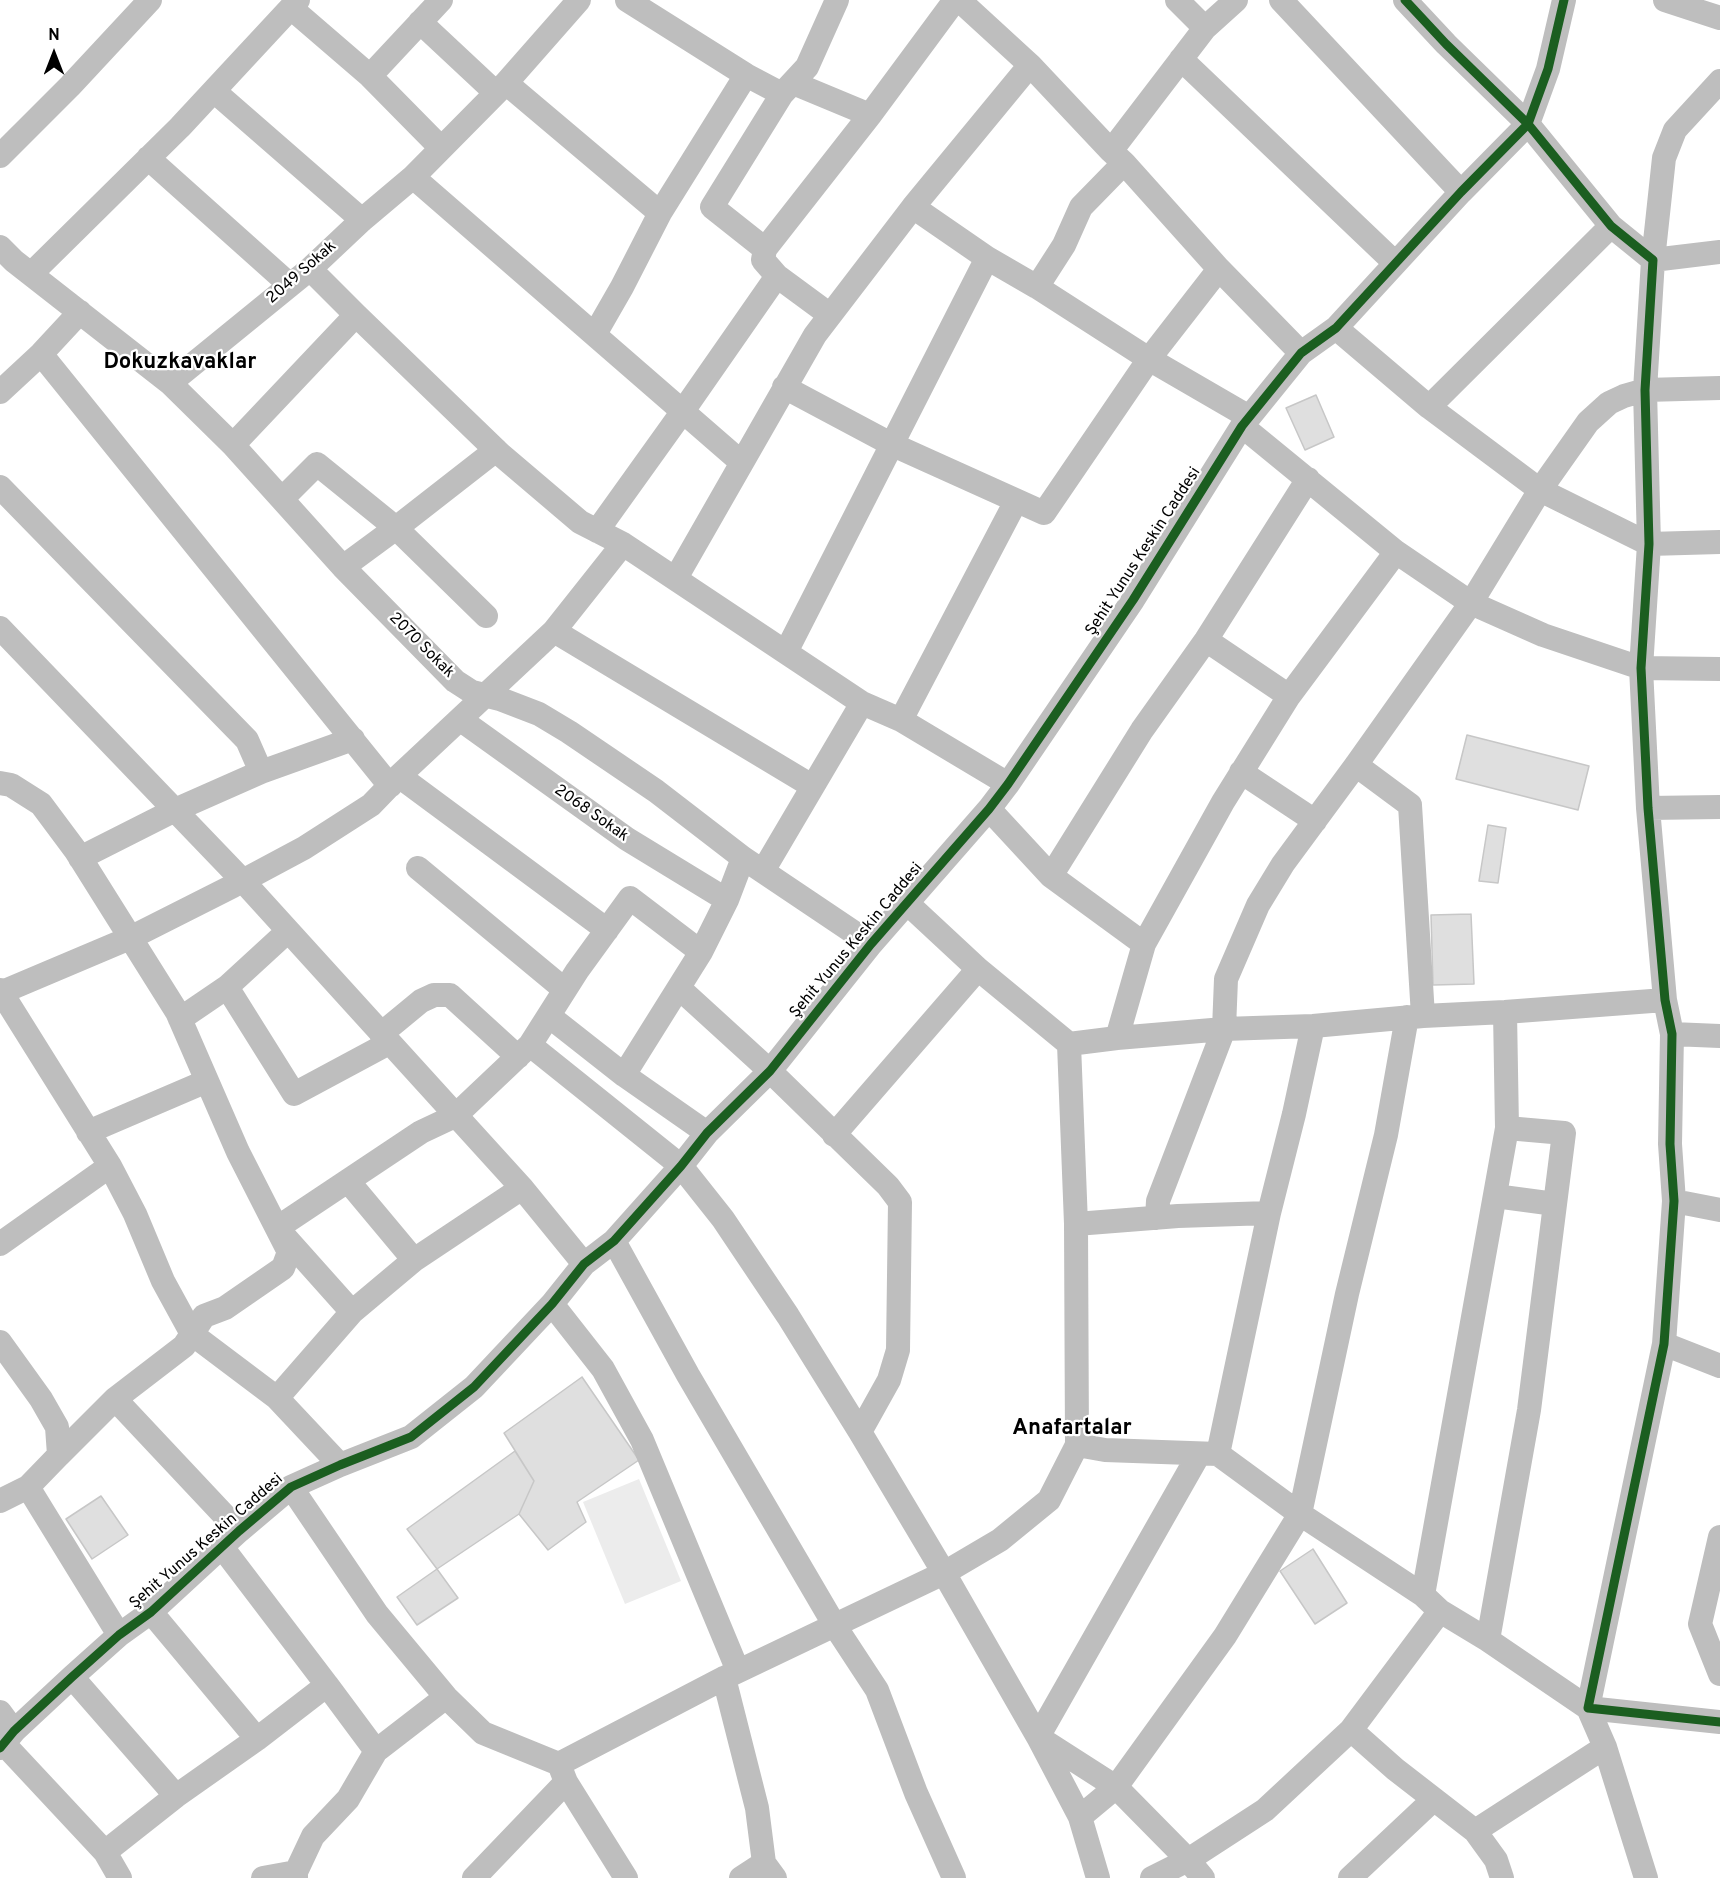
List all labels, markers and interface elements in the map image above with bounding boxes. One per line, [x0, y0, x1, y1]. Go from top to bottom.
north arrow [24, 24, 84, 84]
text: N [48, 26, 60, 46]
street label: 2049 Sokak [263, 237, 341, 309]
district label: Dokuzkavaklar [103, 351, 257, 377]
street label: Şehit Yunus Keskin Caddesi [1082, 464, 1206, 640]
street label: 2070 Sokak [384, 609, 458, 683]
street label: 2068 Sokak [550, 781, 632, 847]
street label: Şehit Yunus Keskin Caddesi [786, 859, 928, 1023]
district label: Anafartalar [1012, 1417, 1132, 1443]
street label: Şehit Yunus Keskin Caddesi [126, 1470, 288, 1614]

